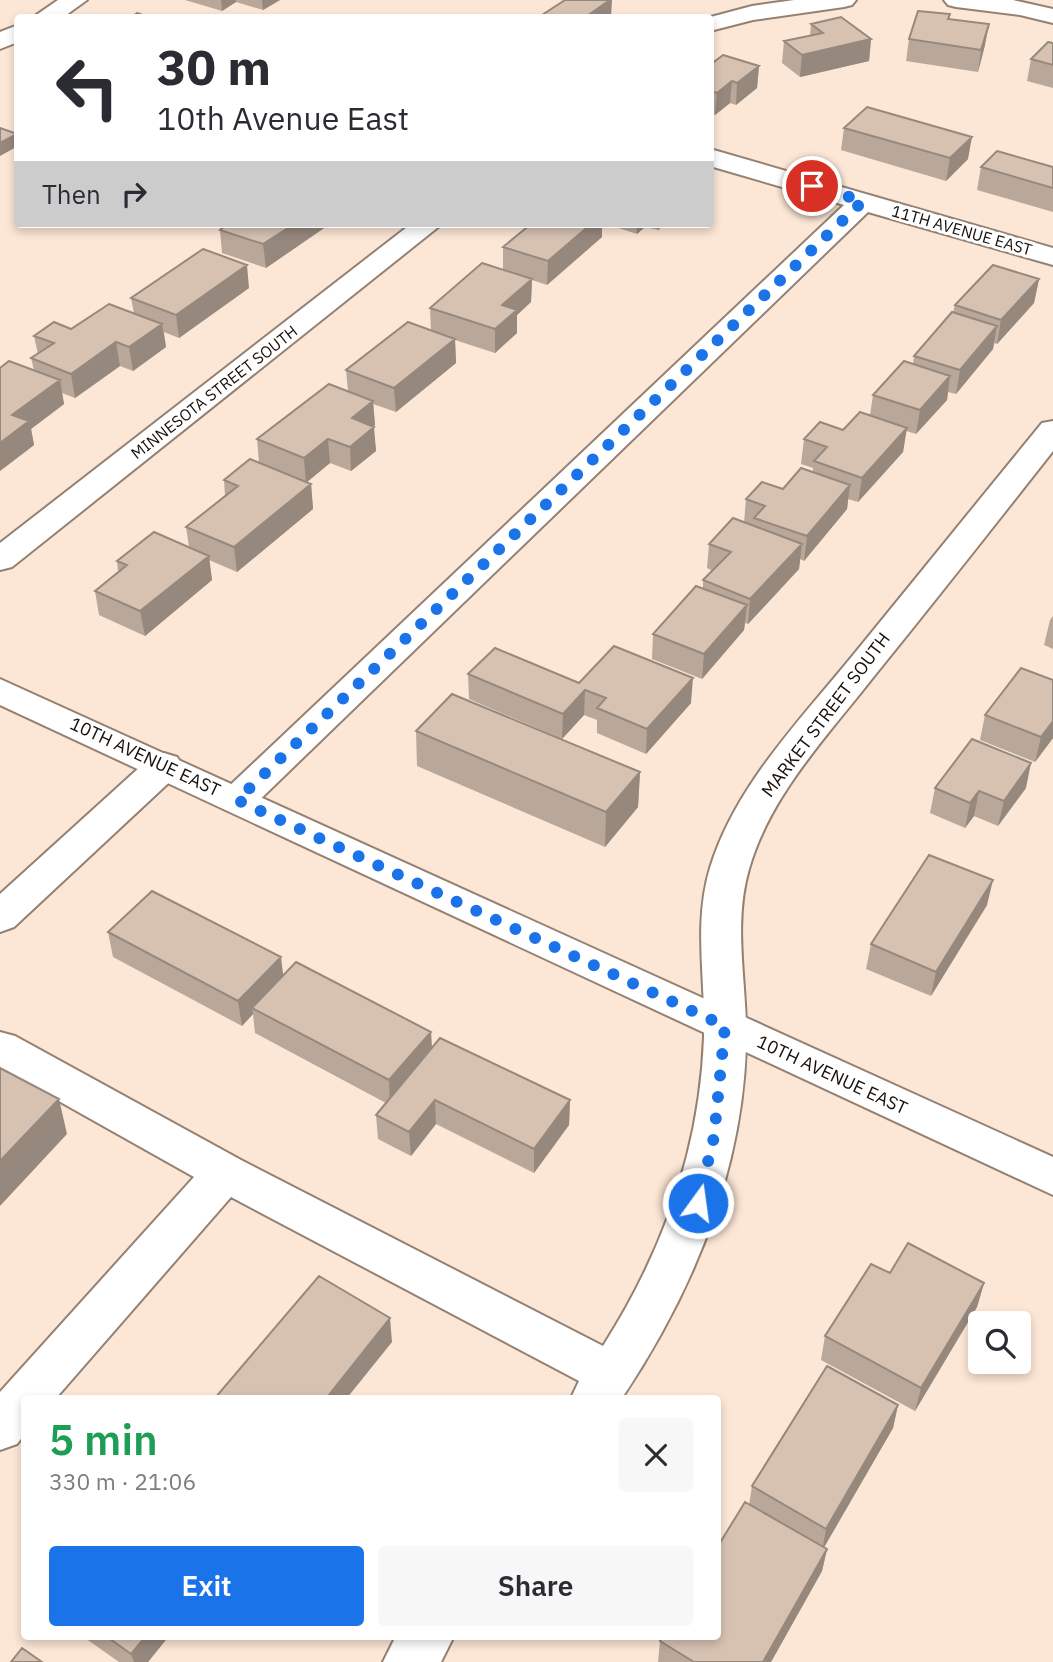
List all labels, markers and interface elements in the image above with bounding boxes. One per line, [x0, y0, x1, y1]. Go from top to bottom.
text: 30 m [157, 35, 271, 98]
icon: left [42, 42, 133, 133]
text: 10th Avenue East [157, 97, 409, 139]
pin [782, 156, 842, 216]
icon: arrive [793, 167, 831, 205]
icon: right [115, 175, 153, 213]
text: Then [42, 177, 101, 211]
street label: 11TH AVENUE EAST [889, 200, 1035, 260]
street label: MINNESOTA STREET SOUTH [127, 321, 301, 463]
street label: MARKET STREET SOUTH [756, 628, 895, 802]
street label: 10TH AVENUE EAST [66, 712, 224, 801]
street label: 10TH AVENUE EAST [753, 1030, 911, 1119]
position arrow [661, 1166, 735, 1240]
map controls [968, 1311, 1031, 1374]
button: search [968, 1311, 1031, 1374]
text: 5 min [49, 1412, 158, 1467]
button: close [619, 1418, 693, 1492]
text: 330 m · 21:06 [49, 1466, 196, 1496]
button: Exit [49, 1546, 364, 1626]
button: Share [378, 1546, 693, 1626]

